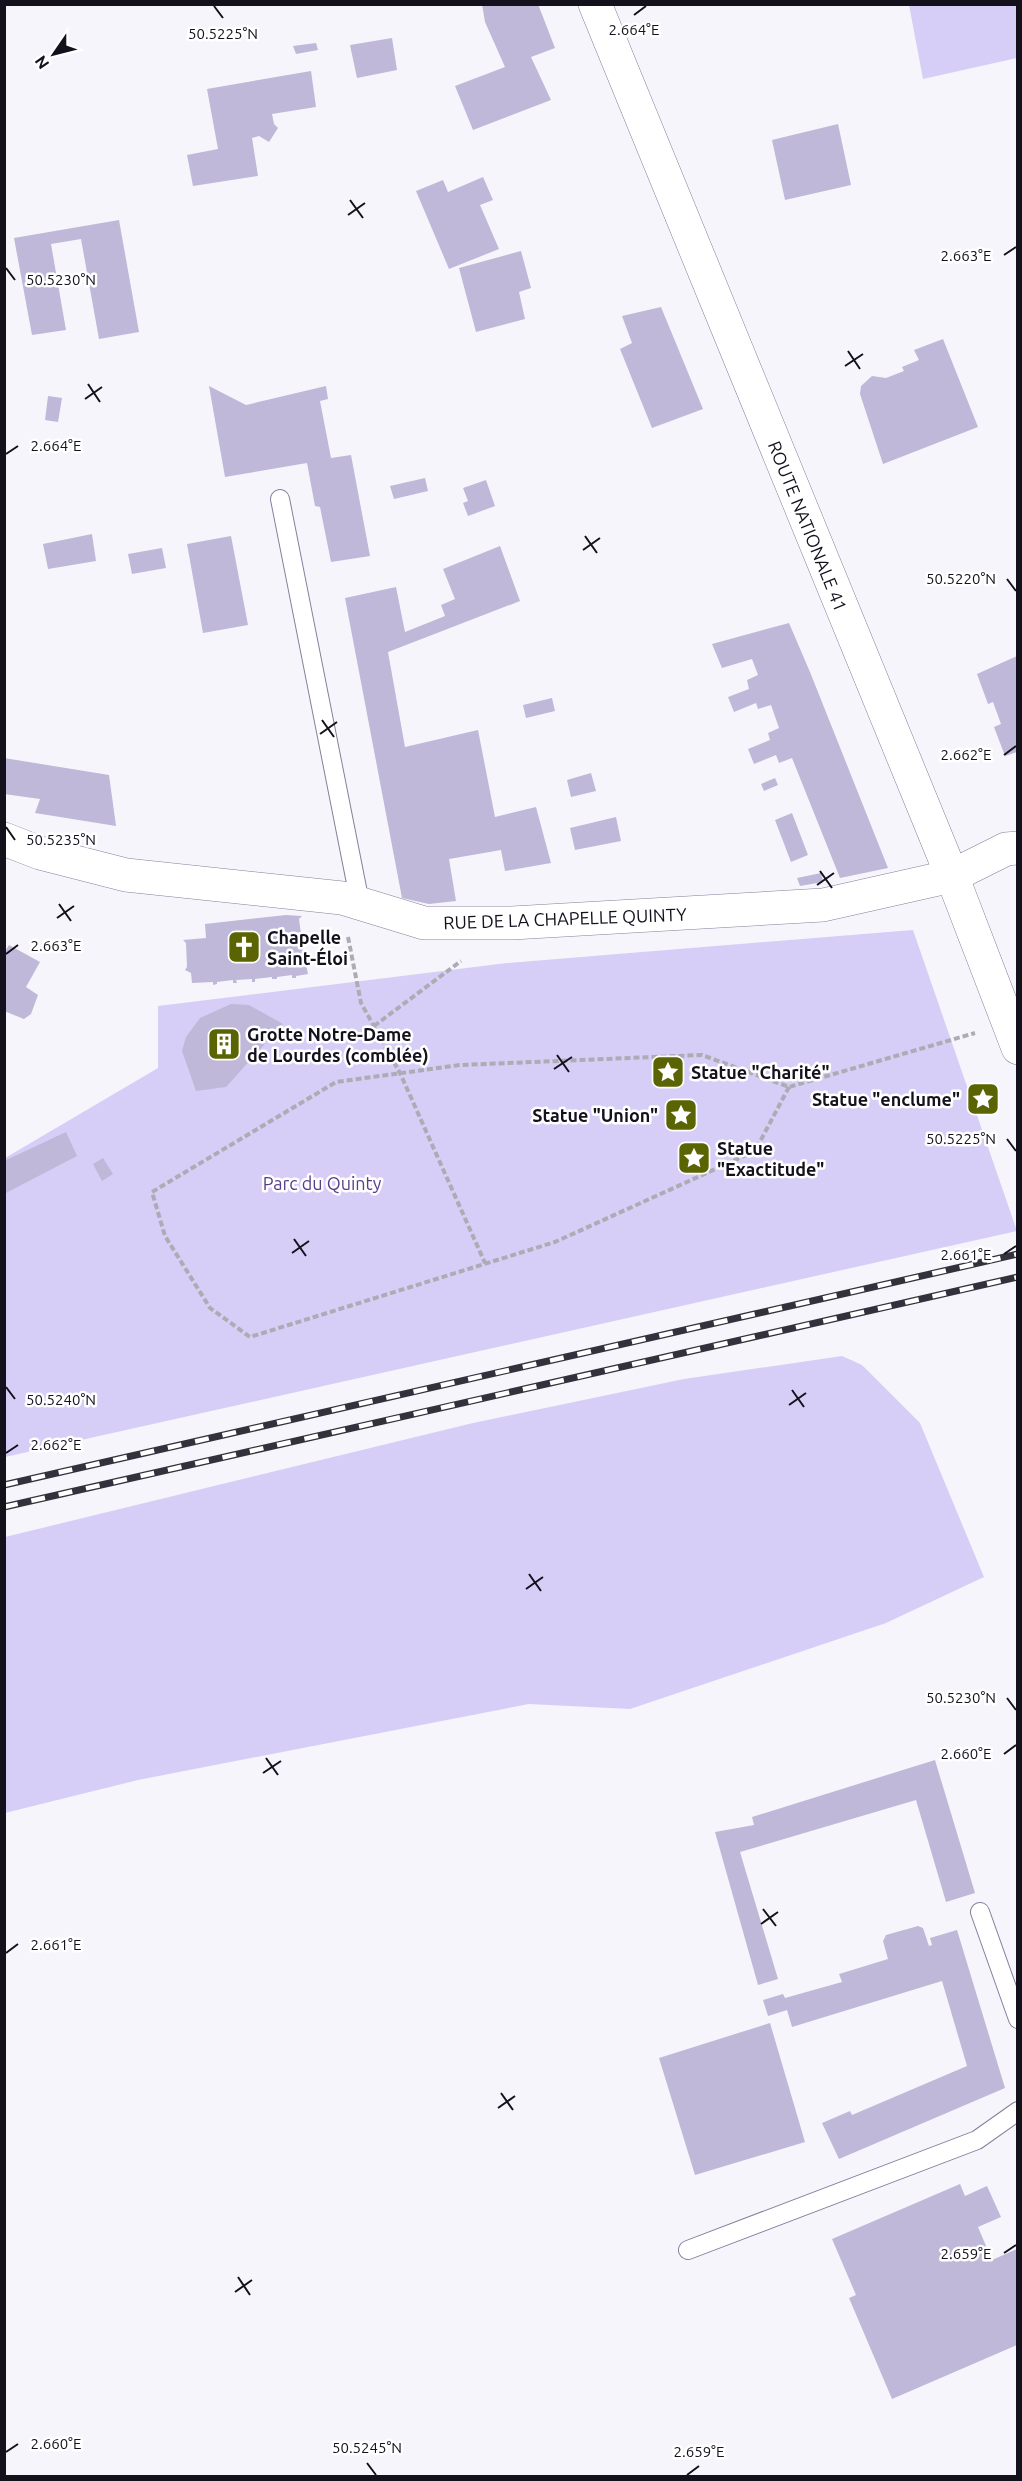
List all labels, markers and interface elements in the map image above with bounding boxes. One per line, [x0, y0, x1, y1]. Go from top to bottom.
text: 2.664°E [609, 21, 659, 38]
north arrow [24, 24, 84, 84]
text: 50.5225°N [188, 25, 258, 42]
text: N [31, 53, 53, 73]
text: 2.663°E [941, 247, 991, 264]
text: 50.5230°N [26, 271, 96, 288]
text: 2.664°E [31, 437, 81, 454]
street label: ROUTE NATIONALE 41 [765, 438, 851, 614]
text: 50.5220°N [926, 570, 996, 587]
text: 2.662°E [941, 746, 991, 763]
text: 50.5235°N [26, 831, 96, 848]
street label: RUE DE LA CHAPELLE QUINTY [443, 904, 688, 933]
place label: Chapelle Saint-Éloi [267, 927, 348, 968]
church icon: Chapelle Saint-Éloi [226, 929, 262, 965]
text: 2.663°E [31, 937, 81, 954]
place label: Grotte Notre-Dame de Lourdes (comblée) [247, 1024, 429, 1066]
building icon: Grotte Notre-Dame de Lourdes (comblée) [206, 1026, 242, 1062]
place icon: Statue "Charité" [650, 1054, 686, 1090]
place label: Statue "Charité" [691, 1062, 830, 1082]
place icon: Statue "enclume" [965, 1081, 1001, 1117]
place label: Statue "enclume" [812, 1089, 960, 1109]
place icon: Statue "Union" [663, 1097, 699, 1133]
place label: Statue "Union" [532, 1105, 658, 1125]
text: 50.5225°N [926, 1130, 996, 1147]
place label: Statue "Exactitude" [717, 1138, 824, 1179]
place icon: Statue "Exactitude" [676, 1140, 712, 1176]
park label: Parc du Quinty [263, 1173, 382, 1194]
text: 2.661°E [941, 1246, 991, 1263]
text: 50.5240°N [26, 1391, 96, 1408]
text: 2.662°E [31, 1436, 81, 1453]
text: 50.5230°N [926, 1689, 996, 1706]
text: 2.660°E [941, 1745, 991, 1762]
text: 2.661°E [31, 1936, 81, 1953]
text: 2.659°E [941, 2245, 991, 2262]
text: 2.660°E [31, 2435, 81, 2452]
text: 50.5245°N [332, 2439, 402, 2456]
text: 2.659°E [674, 2443, 724, 2460]

